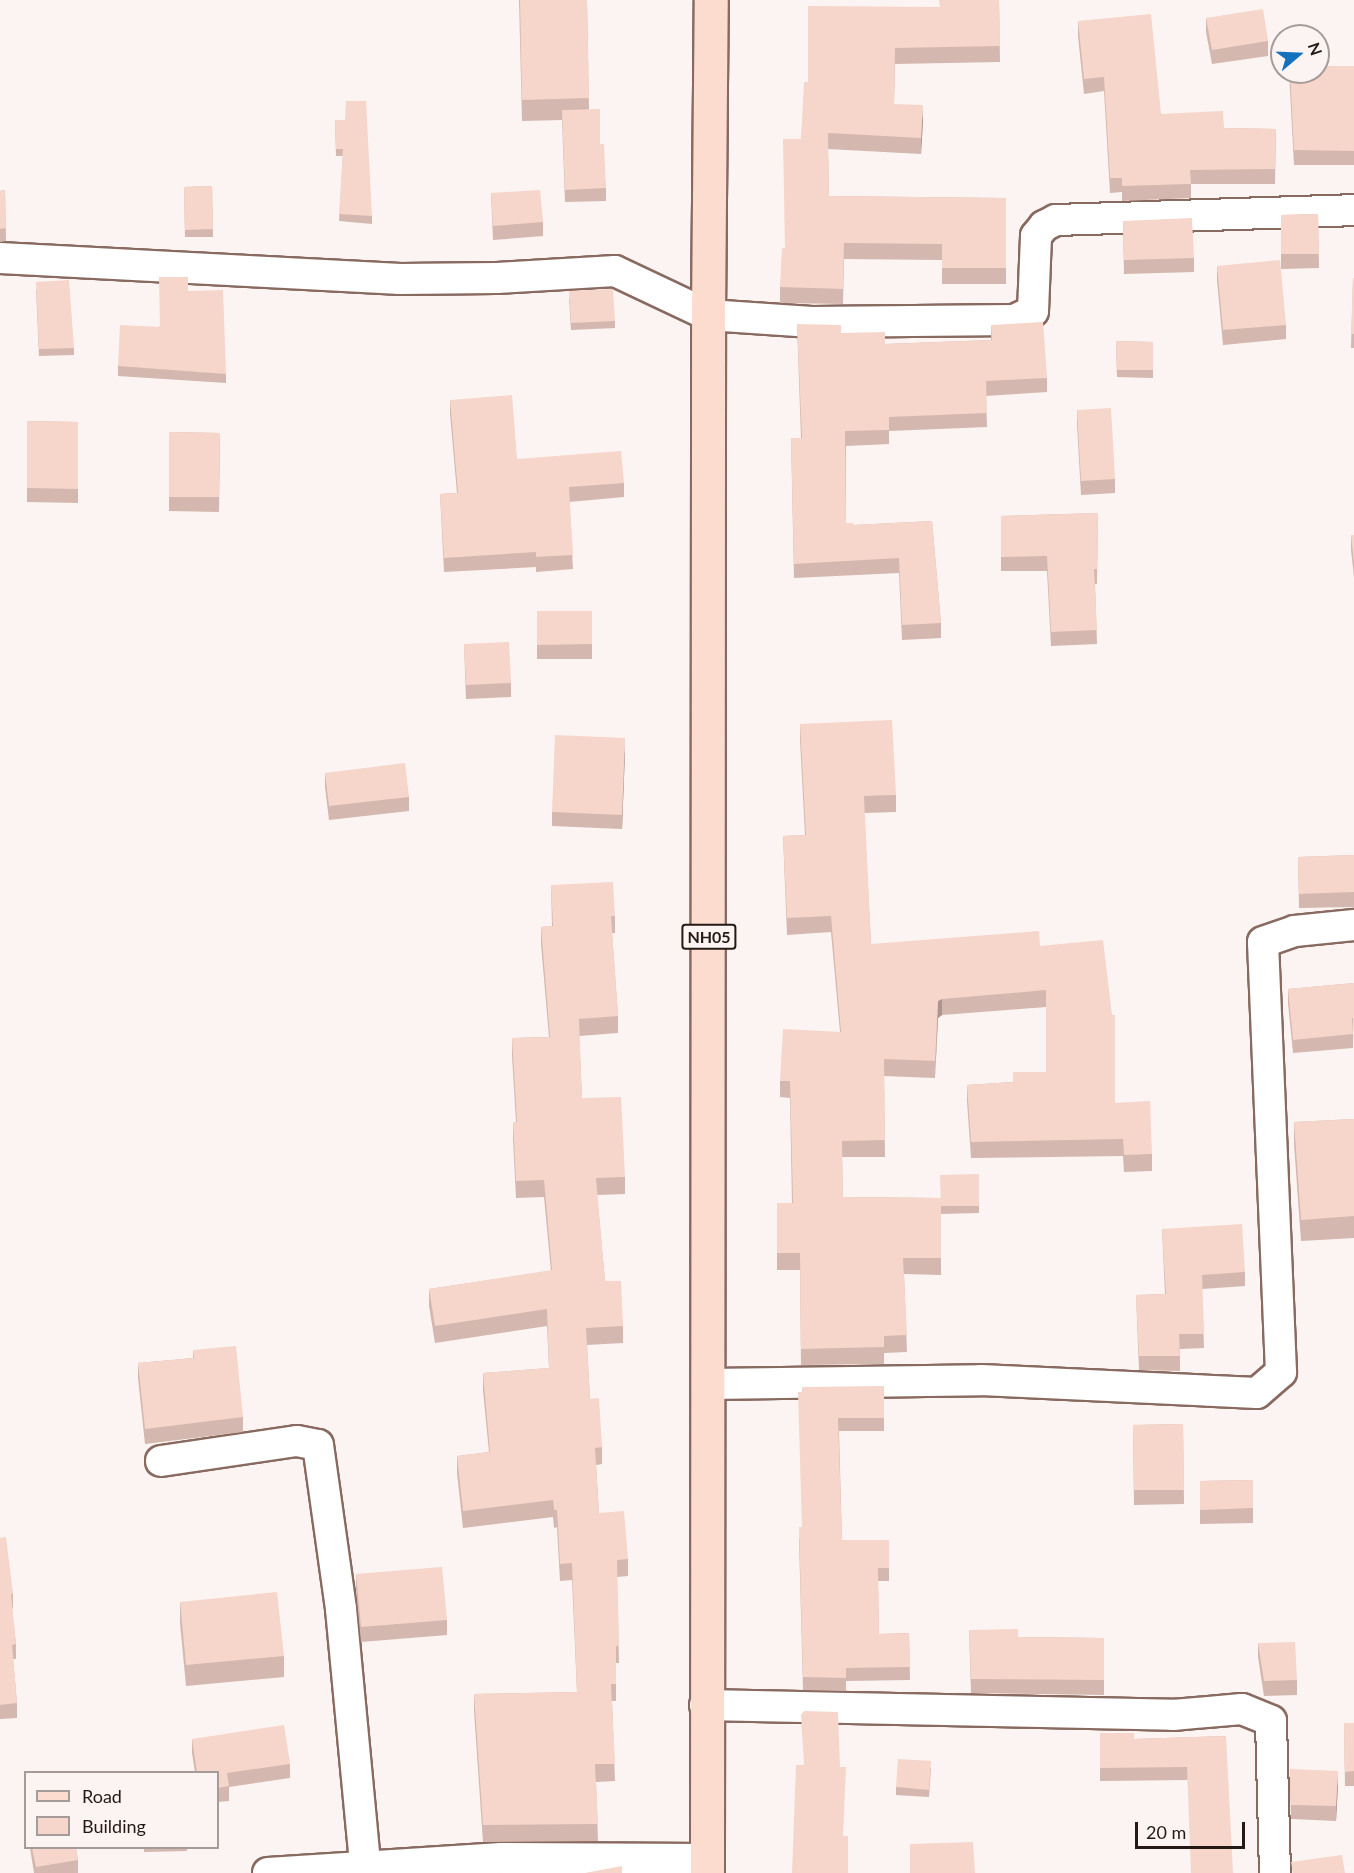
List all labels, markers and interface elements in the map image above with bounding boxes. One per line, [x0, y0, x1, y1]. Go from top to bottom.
north arrow [1270, 24, 1330, 84]
text: N [1305, 40, 1327, 58]
road number: NH05 [680, 924, 738, 950]
legend [24, 1771, 219, 1849]
text: Road [82, 1785, 122, 1807]
scale bar [1138, 1810, 1248, 1848]
text: Building [82, 1815, 146, 1837]
text: 20 m [1146, 1821, 1186, 1843]

